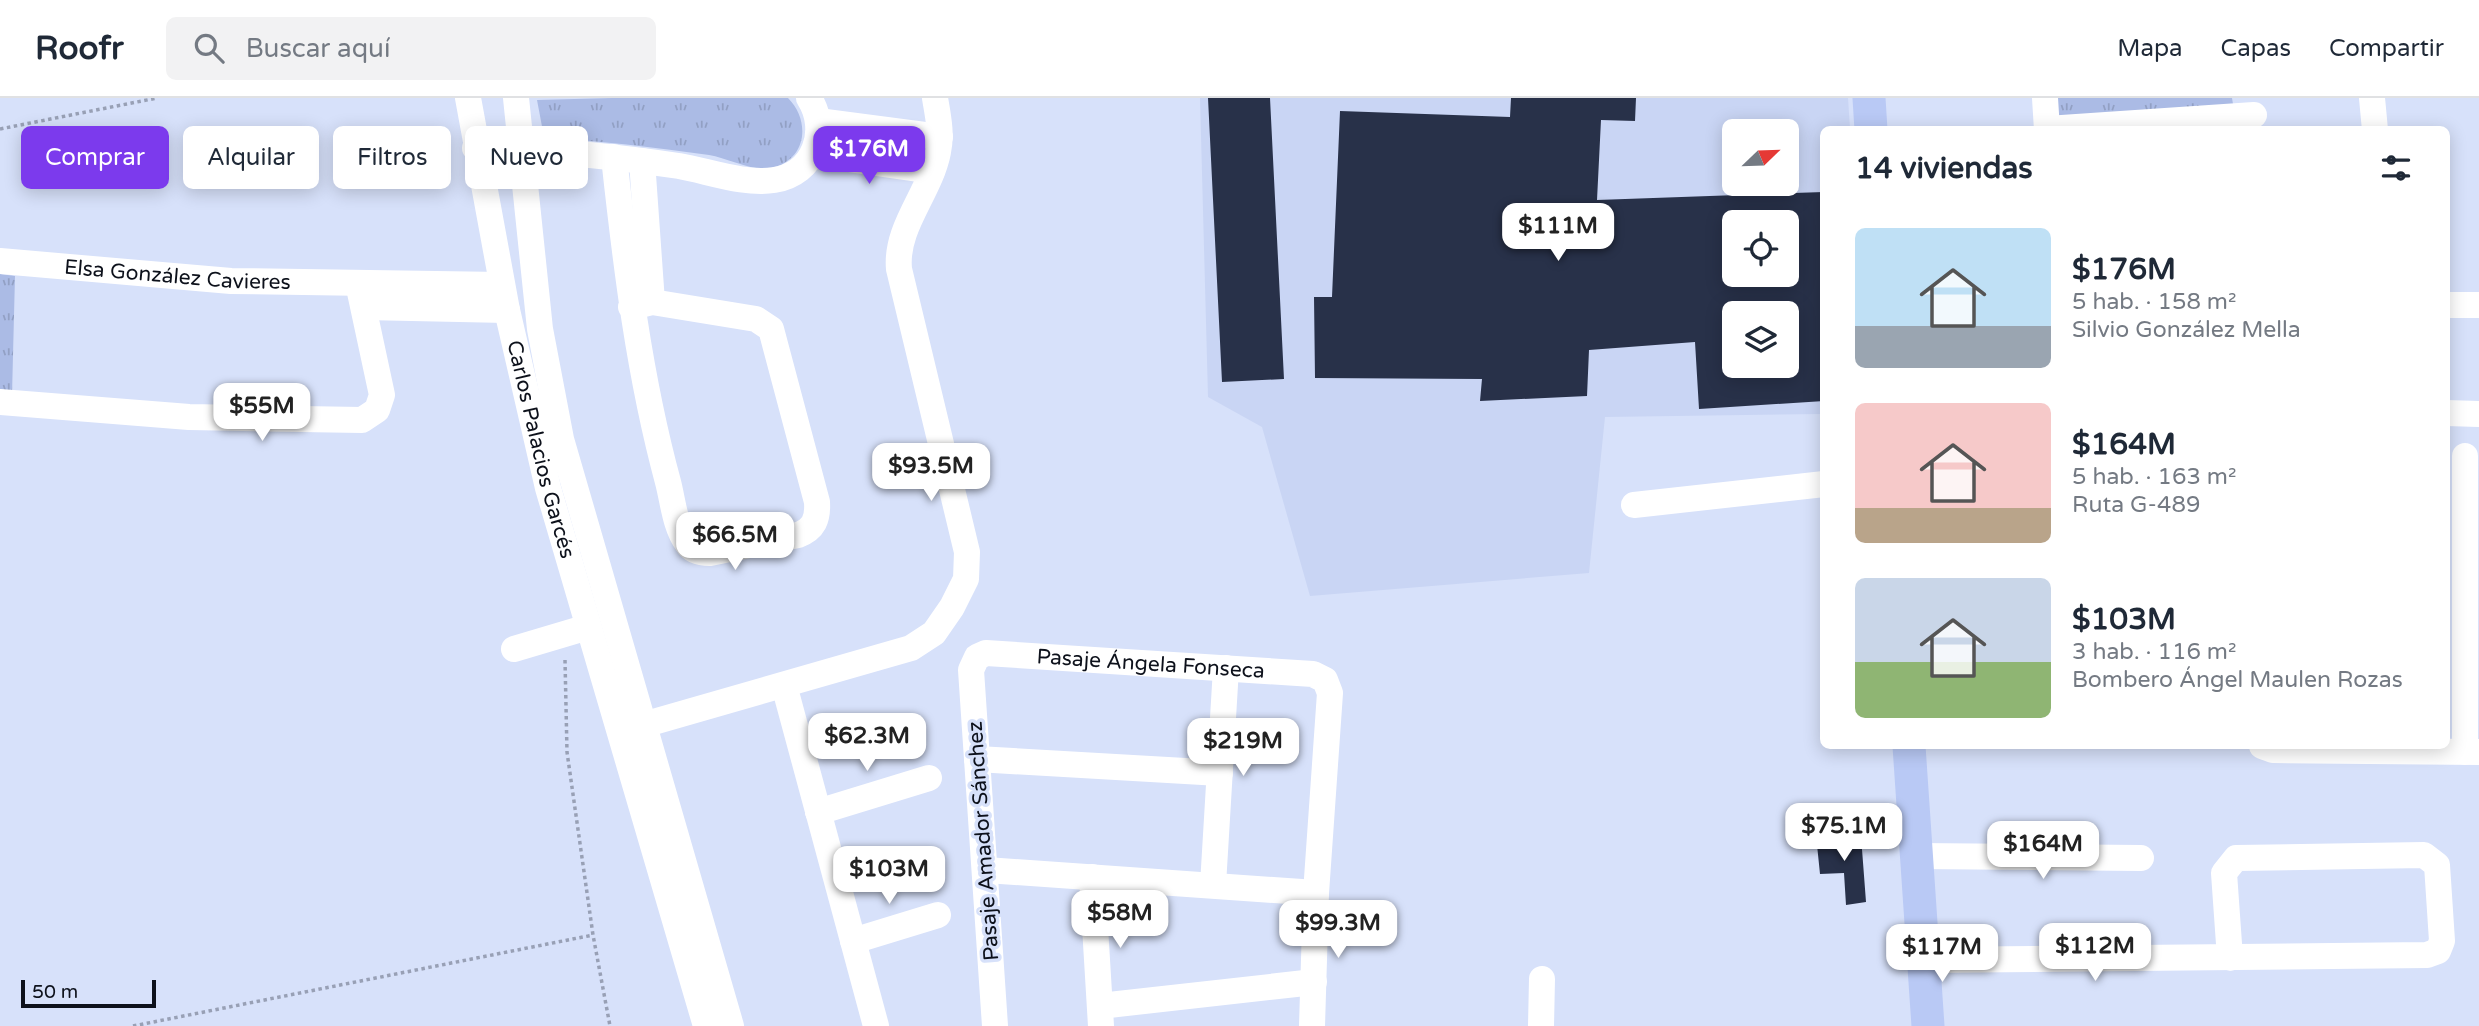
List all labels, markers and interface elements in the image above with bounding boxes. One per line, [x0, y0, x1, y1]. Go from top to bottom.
search box [166, 17, 656, 80]
text: Roofr [35, 29, 124, 68]
icon: search [190, 29, 228, 67]
text: Buscar aquí [246, 33, 390, 64]
text: Mapa [2117, 34, 2183, 63]
text: Capas [2221, 34, 2291, 63]
text: Compartir [2329, 34, 2444, 63]
north arrow [1722, 119, 1799, 196]
map controls [1722, 119, 1799, 378]
chip: Comprar [21, 126, 169, 189]
chip: Alquilar [183, 126, 319, 189]
chip: Filtros [333, 126, 451, 189]
chip: Nuevo [465, 126, 588, 189]
pin: $176M [820, 126, 918, 186]
text: $176M [829, 135, 909, 163]
icon: filters [2377, 149, 2415, 187]
text: 14 viviendas [1855, 150, 2033, 187]
pin: $111M [1509, 204, 1607, 263]
button: locate [1722, 210, 1799, 287]
text: $111M [1518, 212, 1598, 240]
text: $176M [2072, 251, 2176, 288]
street label: Elsa González Cavieres [63, 255, 291, 295]
icon: home [1911, 256, 1995, 340]
text: 5 hab. · 158 m² [2072, 288, 2237, 316]
button: layers [1722, 301, 1799, 378]
text: Silvio González Mella [2072, 316, 2301, 344]
street label: Carlos Palacios Garcés [501, 338, 580, 561]
pin: $55M [221, 384, 303, 443]
text: $55M [229, 392, 295, 420]
text: $164M [2072, 426, 2176, 463]
icon: home [1911, 431, 1995, 515]
pin: $93.5M [874, 444, 988, 503]
text: $93.5M [888, 452, 974, 480]
text: 5 hab. · 163 m² [2072, 463, 2237, 491]
text: Ruta G-489 [2072, 491, 2200, 519]
pin: $66.5M [678, 512, 792, 572]
text: $66.5M [692, 521, 778, 549]
text: $103M [2072, 601, 2176, 638]
icon: home [1911, 606, 1995, 690]
text: 3 hab. · 116 m² [2072, 638, 2237, 666]
street label: Pasaje Ángela Fonseca [1036, 644, 1265, 684]
text: Bombero Ángel Maulen Rozas [2072, 666, 2403, 694]
pin: $62.3M [810, 714, 924, 773]
pin: $219M [1194, 718, 1292, 778]
street label: Pasaje Amador Sánchez [963, 720, 1004, 962]
text: $62.3M [824, 722, 910, 750]
text: $219M [1203, 727, 1283, 755]
pin: $75.1M [1787, 804, 1901, 863]
text: $75.1M [1801, 812, 1887, 840]
pin: $164M [1994, 822, 2092, 881]
text: $164M [2003, 830, 2083, 858]
pin: $103M [840, 846, 938, 906]
text: $103M [849, 855, 929, 883]
pin: $58M [1079, 890, 1161, 950]
text: $58M [1087, 899, 1153, 927]
pin: $99.3M [1281, 900, 1395, 960]
text: $99.3M [1295, 909, 1381, 937]
pin: $117M [1893, 924, 1991, 984]
pin: $112M [2046, 924, 2144, 983]
text: $112M [2055, 932, 2135, 960]
text: $117M [1902, 933, 1982, 961]
scale bar [21, 977, 156, 1009]
text: 50 m [32, 981, 78, 1003]

